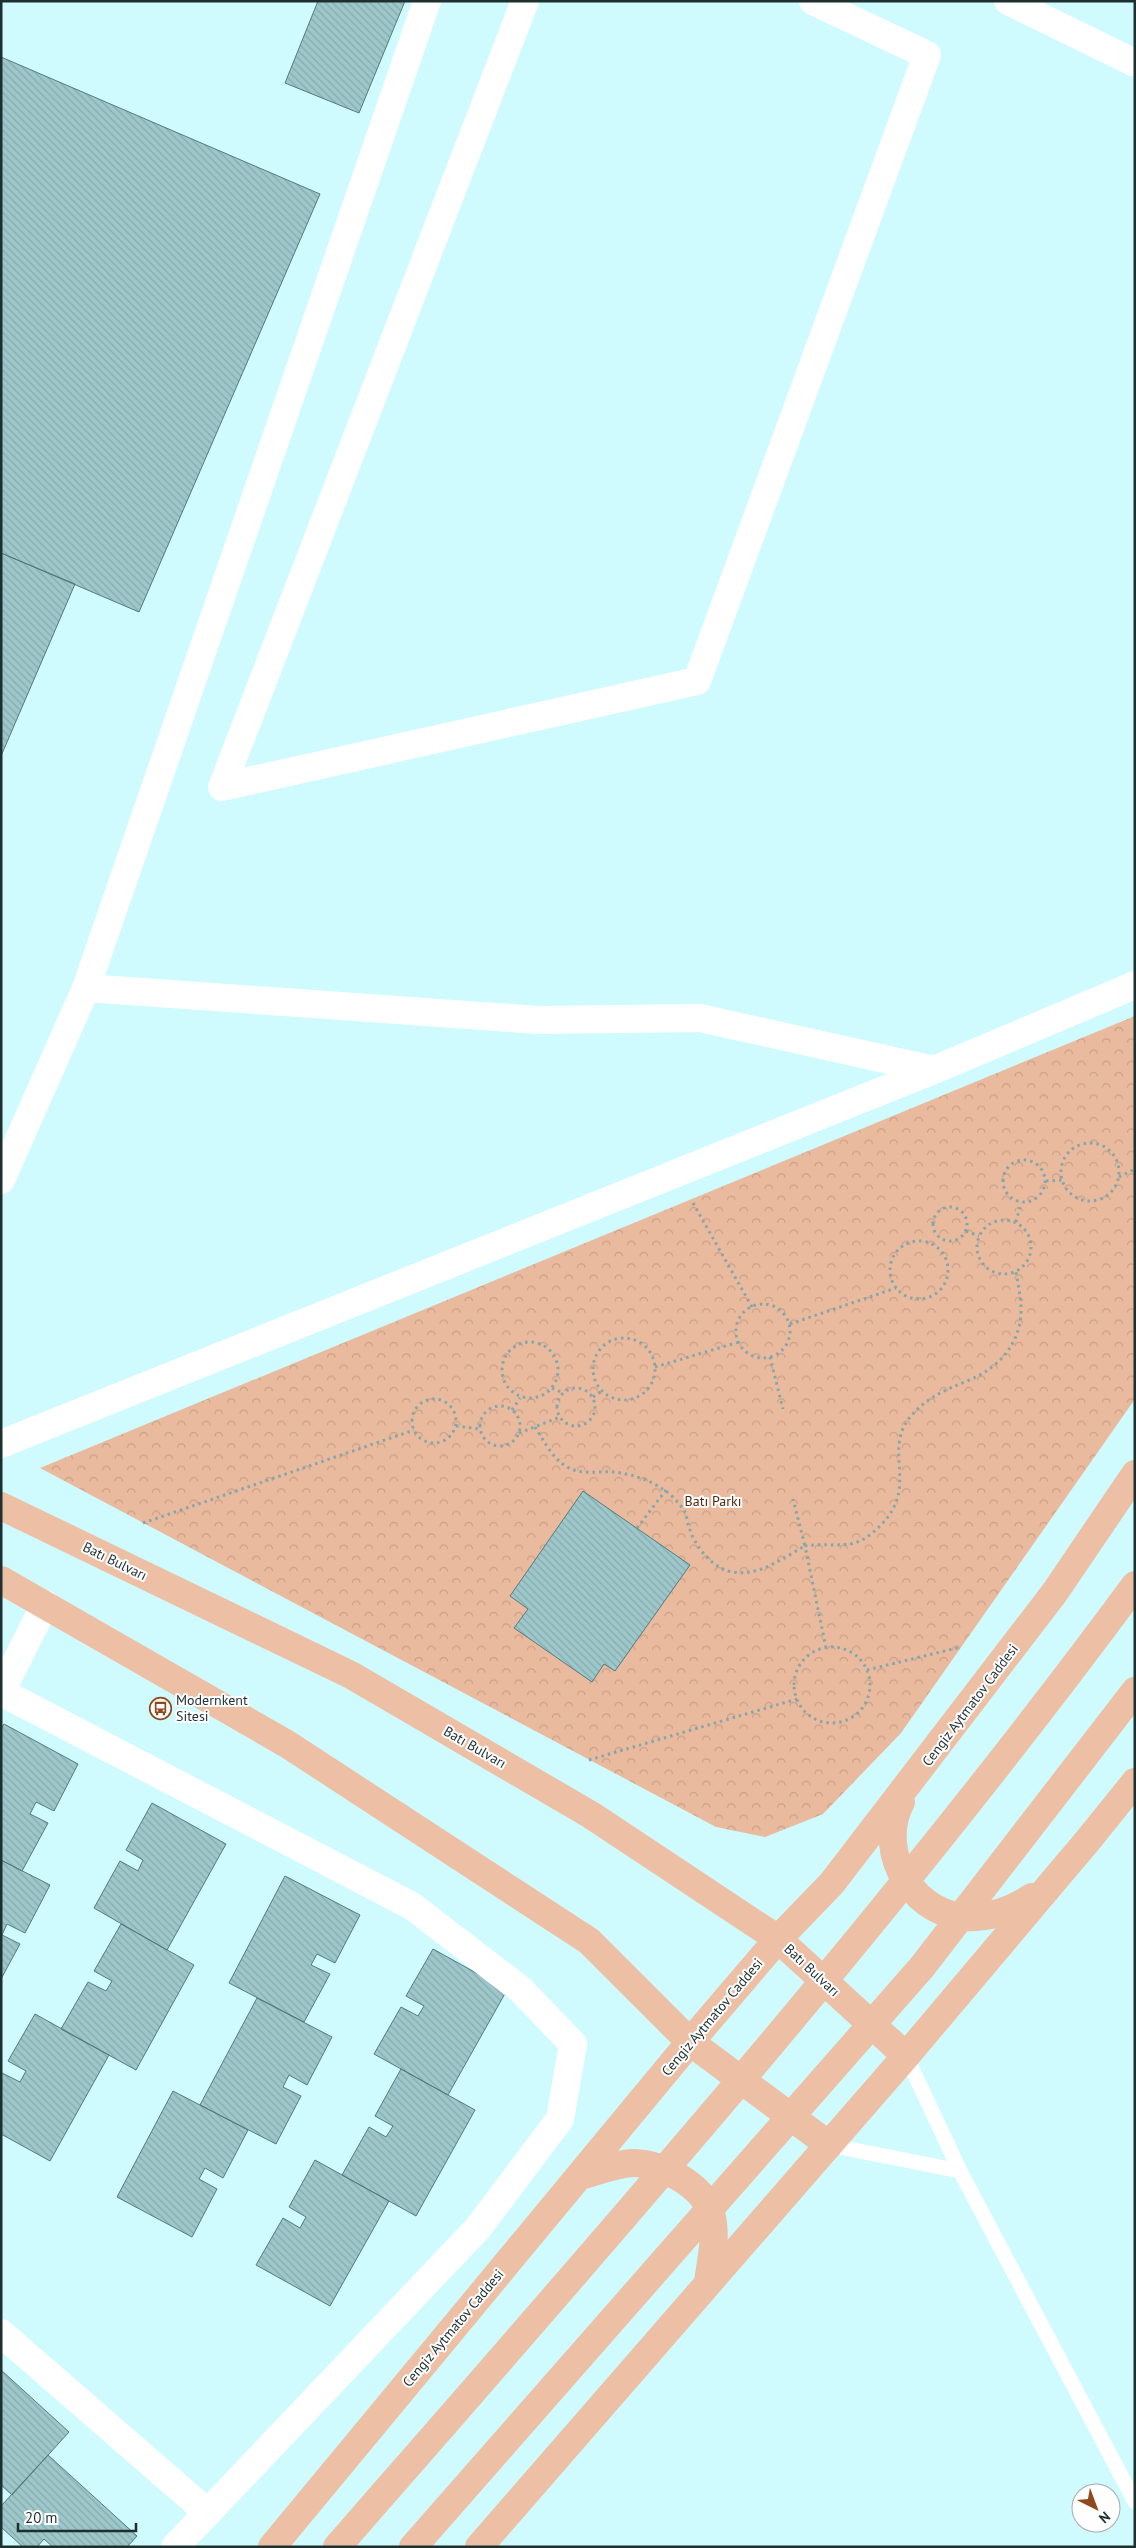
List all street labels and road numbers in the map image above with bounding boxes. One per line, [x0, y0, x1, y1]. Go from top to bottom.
street label: Batı Bulvarı [80, 1538, 150, 1584]
street label: Cengiz Aytmatov Caddesi [918, 1640, 1022, 1770]
street label: Batı Bulvarı [440, 1722, 510, 1772]
street label: Batı Bulvarı [780, 1940, 844, 2000]
street label: Cengiz Aytmatov Caddesi [657, 1954, 767, 2080]
street label: Cengiz Aytmatov Caddesi [398, 2265, 508, 2391]

